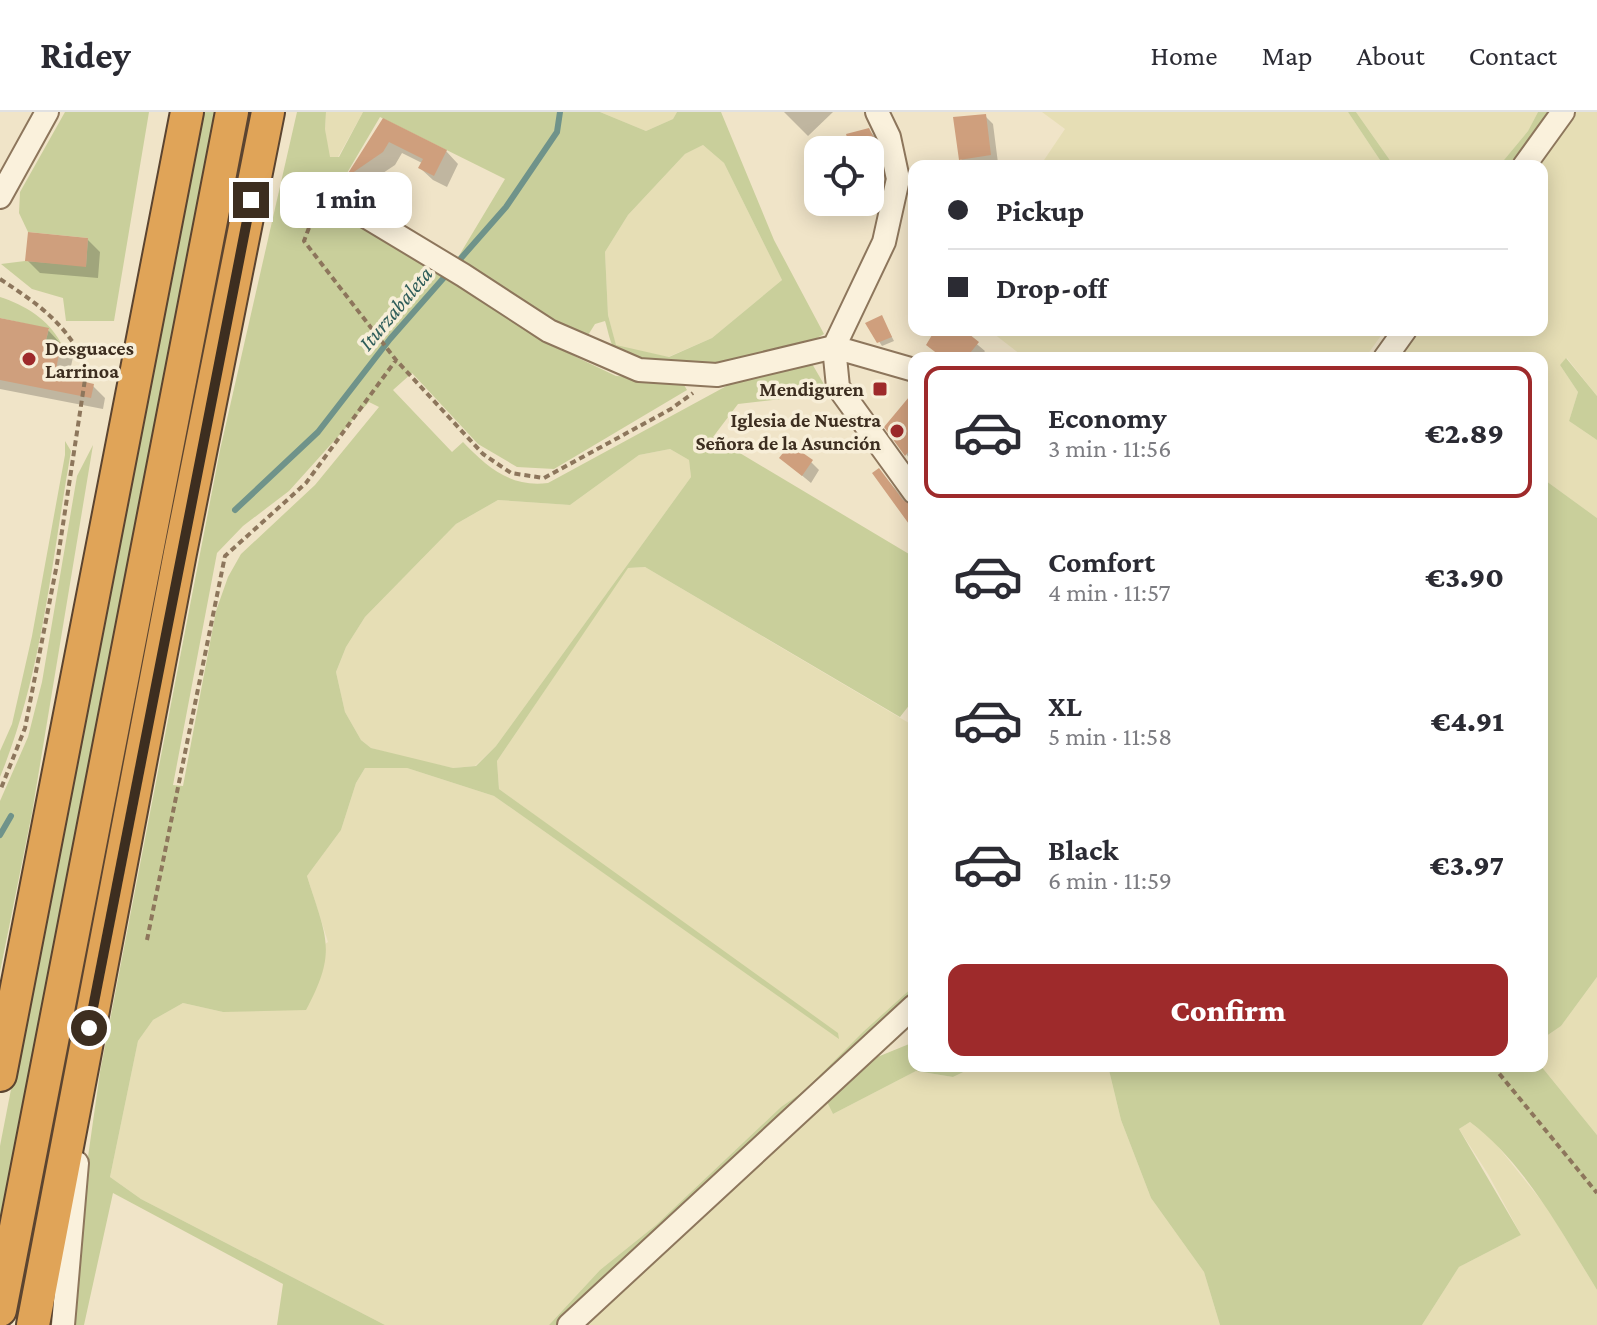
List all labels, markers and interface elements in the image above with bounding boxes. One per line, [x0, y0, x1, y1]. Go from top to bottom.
text: Ridey [40, 34, 131, 76]
text: Home [1151, 40, 1218, 71]
text: Map [1262, 40, 1313, 71]
text: About [1357, 40, 1425, 71]
text: Contact [1469, 40, 1557, 71]
map controls [804, 136, 884, 216]
button: locate [804, 136, 884, 216]
callout: 1 min [279, 172, 411, 228]
route end [233, 182, 269, 218]
text: 1 min [316, 185, 376, 214]
text: Pickup [996, 194, 1084, 227]
water label: Iturzabaleta [353, 262, 437, 355]
text: Drop-off [996, 271, 1107, 304]
place label: Desguaces Larrinoa [45, 337, 134, 382]
marker: Desguaces Larrinoa [20, 350, 38, 368]
place label: Mendiguren [759, 378, 865, 400]
marker: Mendiguren [871, 380, 889, 398]
icon: car [952, 396, 1024, 468]
text: Economy [1048, 401, 1167, 434]
place label: Iglesia de Nuestra Señora de la Asunción [696, 409, 882, 454]
text: €2.89 [1425, 416, 1504, 449]
marker: Iglesia de Nuestra Señora de la Asunción [888, 422, 906, 440]
text: 3 min · 11:56 [1048, 434, 1172, 463]
icon: car [952, 540, 1024, 612]
text: Comfort [1048, 545, 1155, 578]
text: €3.90 [1425, 560, 1504, 593]
text: 4 min · 11:57 [1048, 578, 1171, 607]
icon: car [952, 684, 1024, 756]
text: XL [1048, 689, 1082, 722]
text: €4.91 [1431, 704, 1504, 737]
text: 5 min · 11:58 [1048, 722, 1172, 751]
icon: car [952, 828, 1024, 900]
text: Black [1048, 833, 1119, 866]
text: €3.97 [1430, 848, 1504, 881]
text: 6 min · 11:59 [1048, 866, 1172, 895]
button: Confirm [948, 964, 1508, 1056]
route start [71, 1010, 107, 1046]

